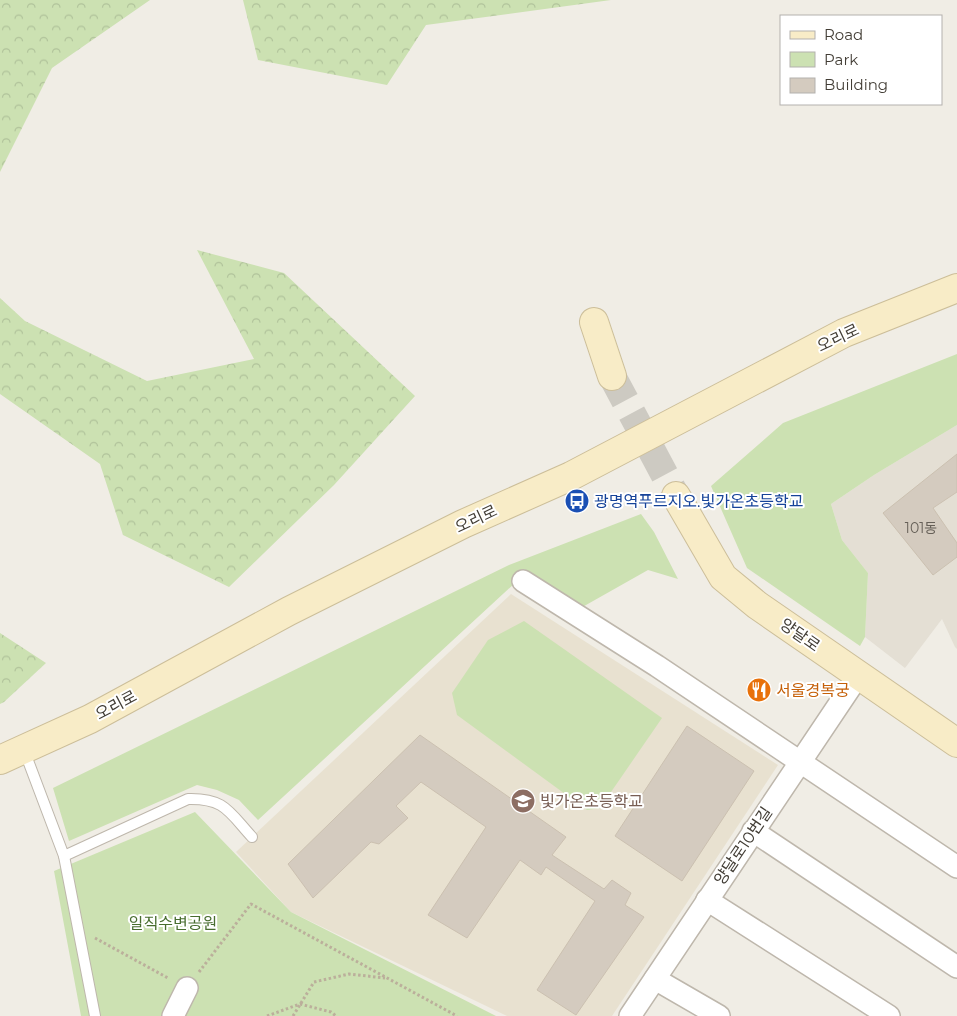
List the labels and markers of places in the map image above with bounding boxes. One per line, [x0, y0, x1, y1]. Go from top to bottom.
bus stop icon: 광명역푸르지오.빛가온초등학교 [564, 488, 590, 514]
place label: 광명역푸르지오.빛가온초등학교 [594, 492, 803, 511]
restaurant icon: 서울경복궁 [746, 677, 772, 703]
place label: 서울경복궁 [776, 681, 850, 700]
school or university icon: 빛가온초등학교 [510, 788, 536, 814]
place label: 빛가온초등학교 [540, 792, 643, 811]

